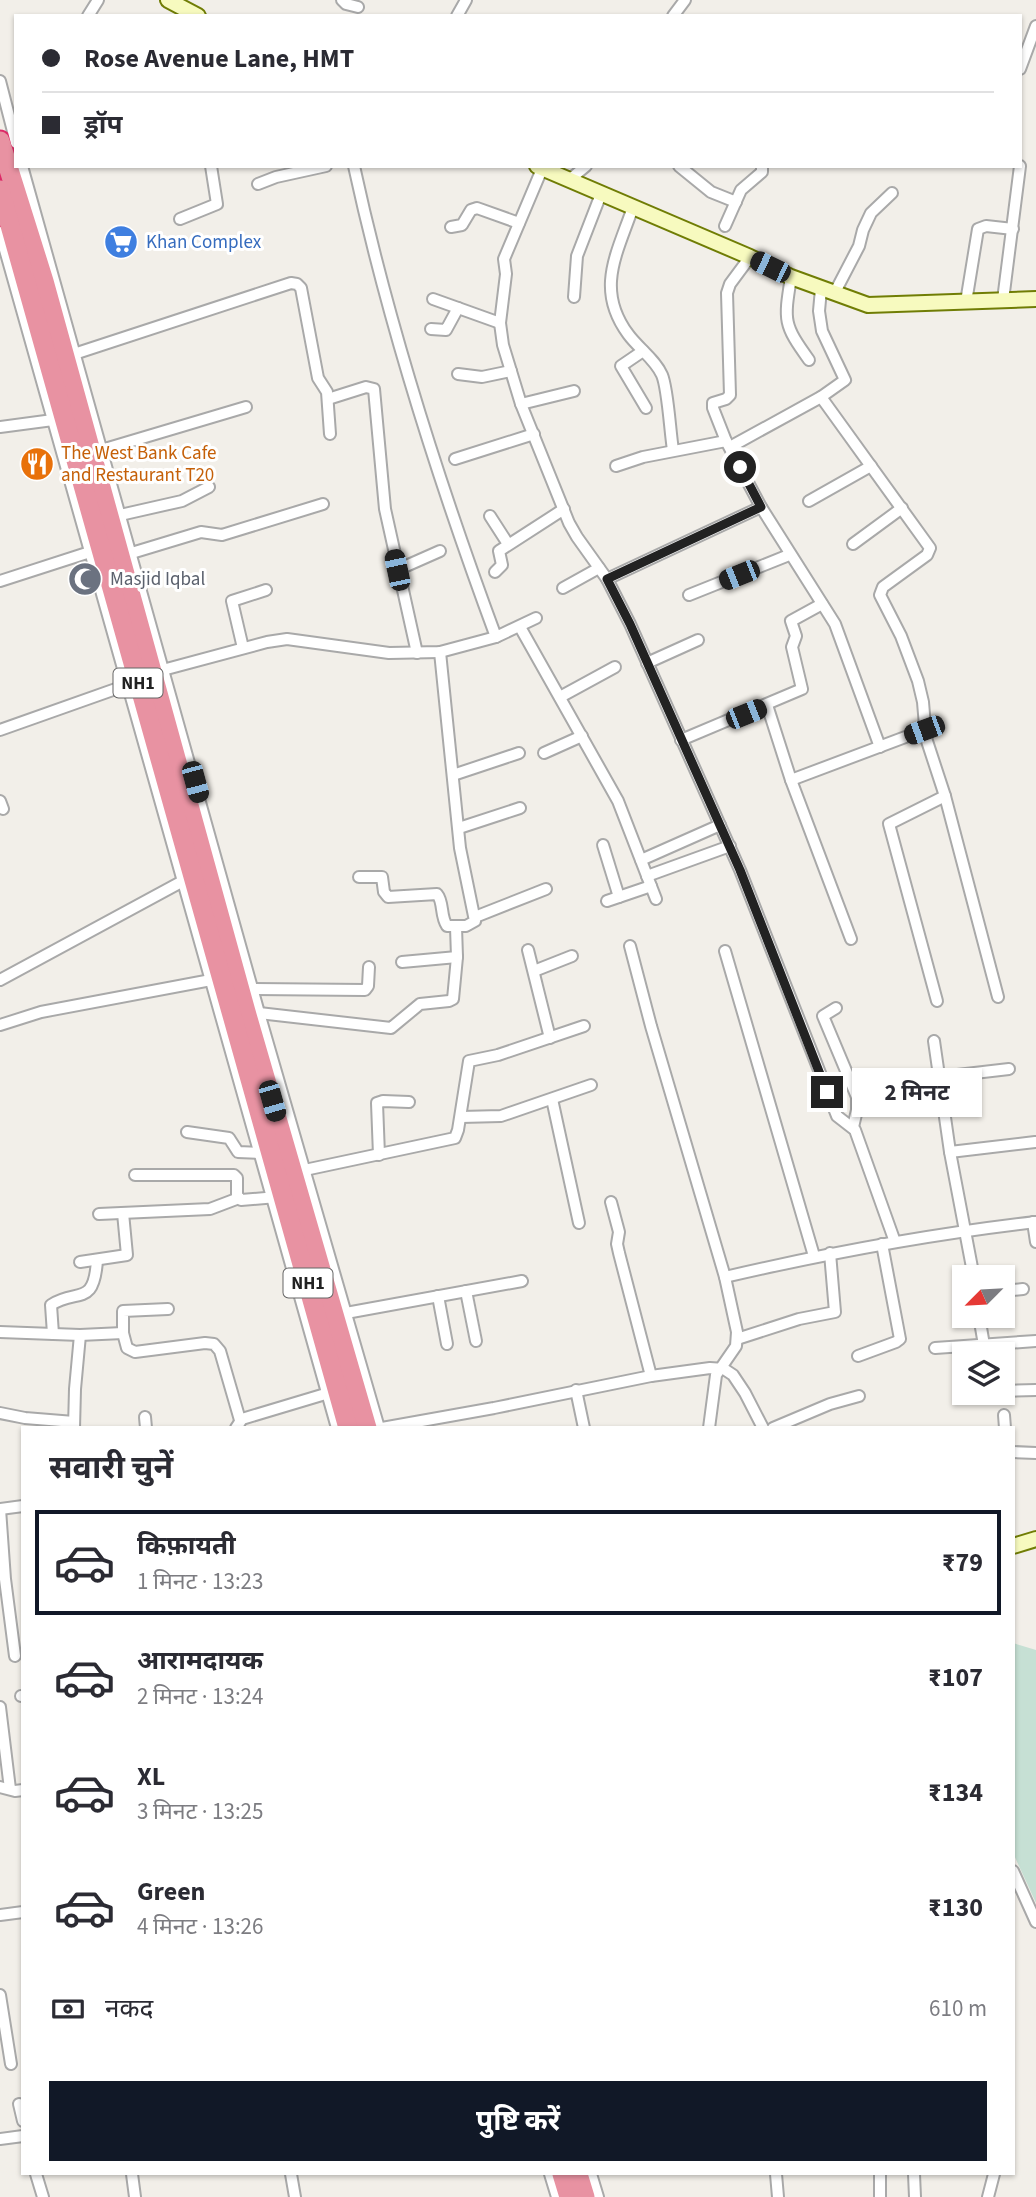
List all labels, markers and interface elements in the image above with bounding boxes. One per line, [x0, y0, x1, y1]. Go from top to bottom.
text: Rose Avenue Lane, HMT [84, 40, 354, 77]
text: ड्रॉप [84, 106, 122, 143]
supermarket icon: Khan Complex [102, 223, 140, 261]
place label: Khan Complex [146, 229, 262, 256]
car [747, 248, 794, 286]
place label: The West Bank Cafe and Restaurant T20 [61, 440, 216, 489]
restaurant icon: The West Bank Cafe and Restaurant T20 [18, 445, 56, 483]
route start [724, 451, 756, 483]
car [383, 547, 412, 593]
car [716, 557, 763, 593]
mosque icon: Masjid Iqbal [66, 560, 104, 598]
place label: Masjid Iqbal [110, 566, 205, 593]
road number: NH1 [114, 668, 162, 698]
car [723, 696, 770, 732]
car [901, 713, 948, 747]
car [180, 759, 211, 805]
callout: 2 मिनट [852, 1068, 981, 1116]
route end [811, 1076, 843, 1108]
text: 2 मिनट [884, 1076, 950, 1109]
car [257, 1078, 288, 1124]
north arrow [952, 1265, 1015, 1328]
map controls [952, 1265, 1015, 1405]
road number: NH1 [284, 1268, 332, 1298]
button: layers [952, 1342, 1015, 1405]
text: सवारी चुनें [49, 1445, 173, 1491]
text: किफ़ायती [137, 1527, 236, 1564]
icon: car [53, 1531, 116, 1594]
text: ₹79 [942, 1544, 983, 1581]
text: 1 मिनट · 13:23 [137, 1565, 263, 1598]
text: आरामदायक [137, 1642, 263, 1679]
icon: car [53, 1646, 116, 1709]
text: ₹107 [928, 1659, 983, 1696]
text: 2 मिनट · 13:24 [137, 1680, 263, 1713]
text: XL [137, 1758, 165, 1795]
icon: car [53, 1761, 116, 1824]
text: ₹134 [928, 1774, 983, 1811]
text: 3 मिनट · 13:25 [137, 1795, 263, 1828]
text: Green [137, 1873, 205, 1910]
icon: car [53, 1876, 116, 1939]
text: ₹130 [928, 1889, 983, 1926]
text: 4 मिनट · 13:26 [137, 1910, 263, 1943]
icon: cash [49, 1990, 87, 2028]
text: नकद [105, 1990, 153, 2027]
text: 610 m [929, 1992, 987, 2025]
button: पुष्टि करें [49, 2081, 987, 2161]

